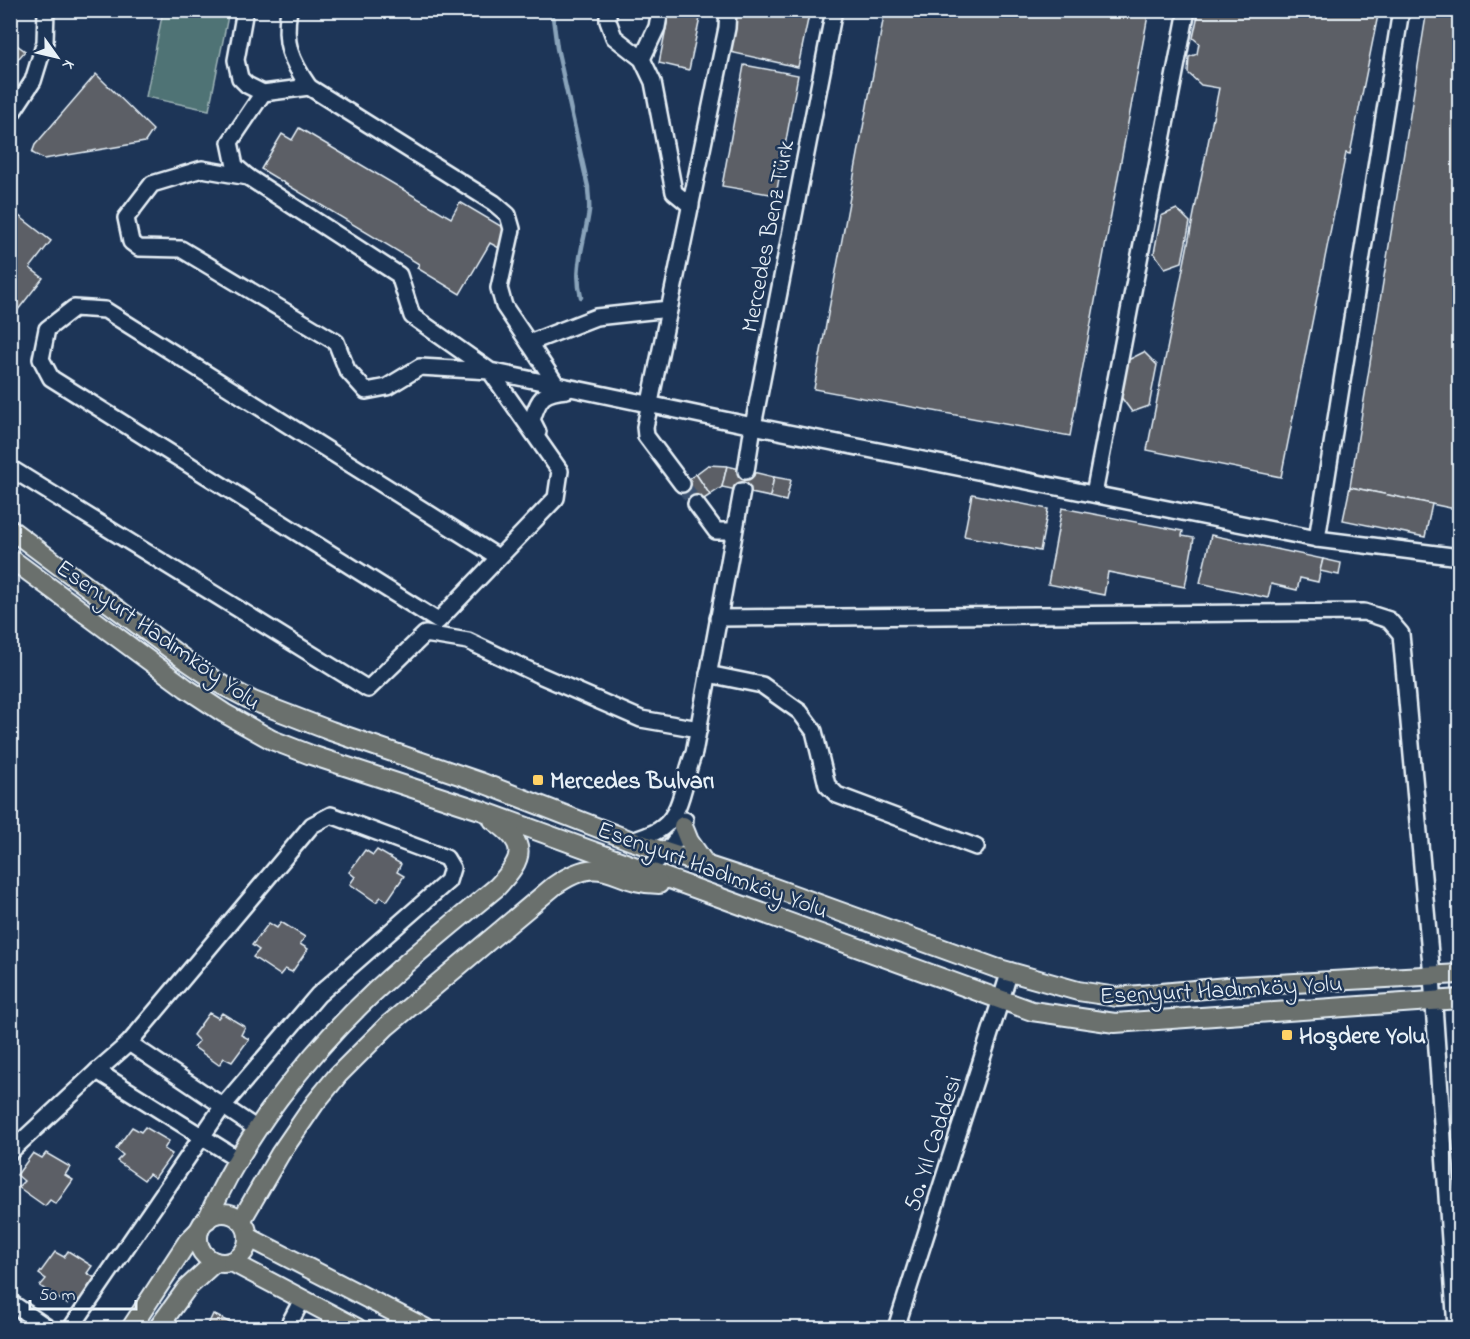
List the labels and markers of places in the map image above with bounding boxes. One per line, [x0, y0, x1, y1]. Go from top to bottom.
place label: Mercedes Bulvarı [550, 765, 714, 800]
marker: Mercedes Bulvarı [531, 773, 545, 787]
place label: Hoşdere Yolu [1299, 1020, 1426, 1055]
marker: Hoşdere Yolu [1280, 1028, 1294, 1042]

